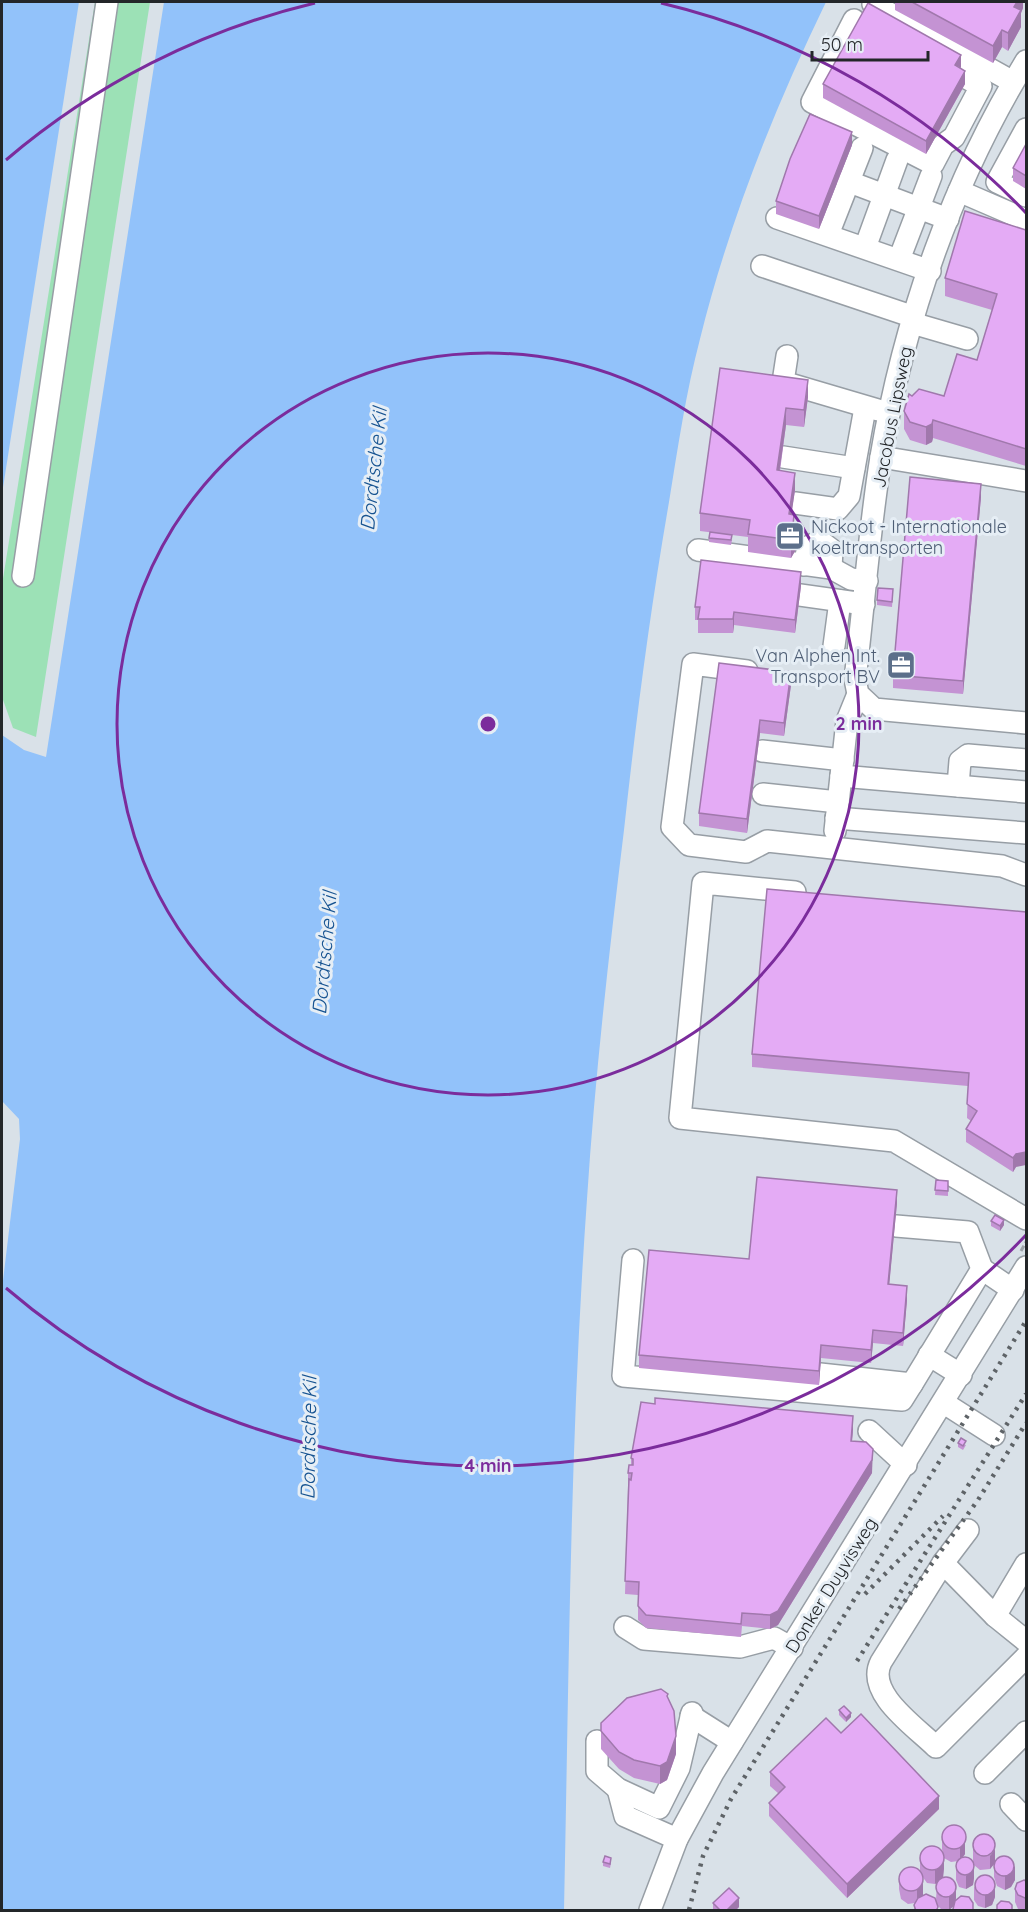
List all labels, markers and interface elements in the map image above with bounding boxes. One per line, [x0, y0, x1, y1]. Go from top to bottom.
scale bar [812, 24, 928, 62]
text: 50 m [821, 33, 863, 56]
street label: Jacobus Lipsweg [867, 344, 917, 490]
water label: Dordtsche Kil [354, 404, 392, 532]
place label: Nickoot - Internationale koeltransporten [811, 515, 1007, 559]
office icon: Nickoot - Internationale koeltransporten [774, 520, 806, 552]
place label: Van Alphen Int. Transport BV [755, 644, 880, 688]
office icon: Van Alphen Int. Transport BV [885, 649, 917, 681]
text: 2 min [836, 712, 882, 735]
centre of rings [478, 714, 498, 734]
water label: Dordtsche Kil [306, 888, 342, 1016]
water label: Dordtsche Kil [294, 1374, 322, 1500]
text: 4 min [464, 1454, 512, 1477]
street label: Donker Duyvisweg [780, 1513, 882, 1657]

